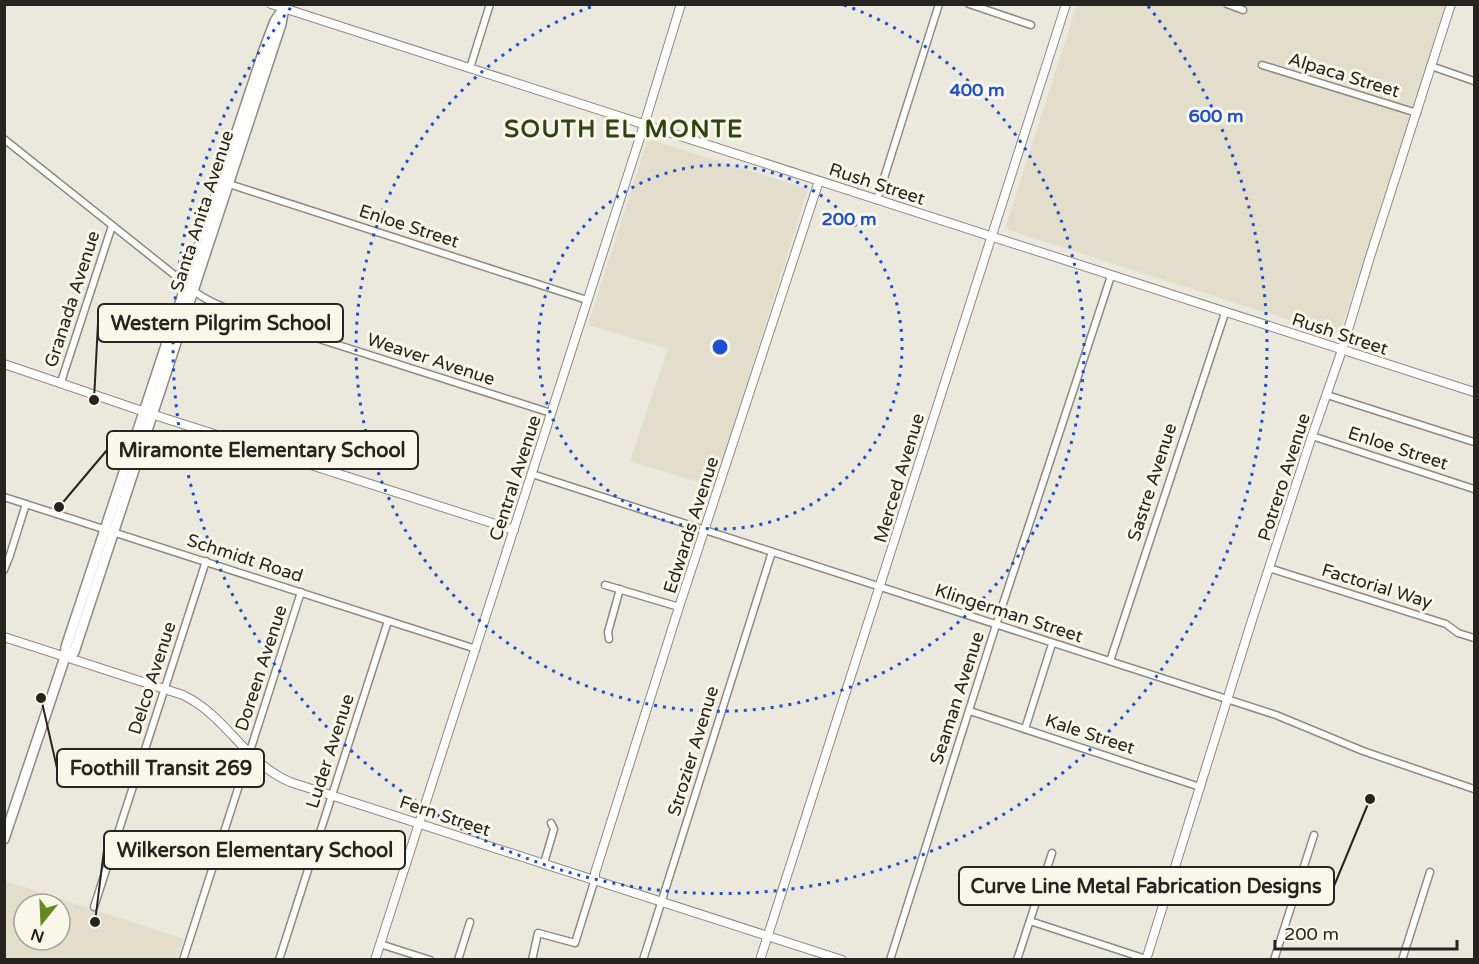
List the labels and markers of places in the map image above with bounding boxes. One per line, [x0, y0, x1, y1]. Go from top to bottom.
callout: Western Pilgrim School [98, 304, 343, 342]
centre of rings [710, 337, 730, 357]
callout: Miramonte Elementary School [107, 431, 418, 469]
callout: Foothill Transit 269 [57, 749, 264, 787]
callout: Wilkerson Elementary School [104, 831, 405, 869]
callout: Curve Line Metal Fabrication Designs [959, 867, 1334, 905]

